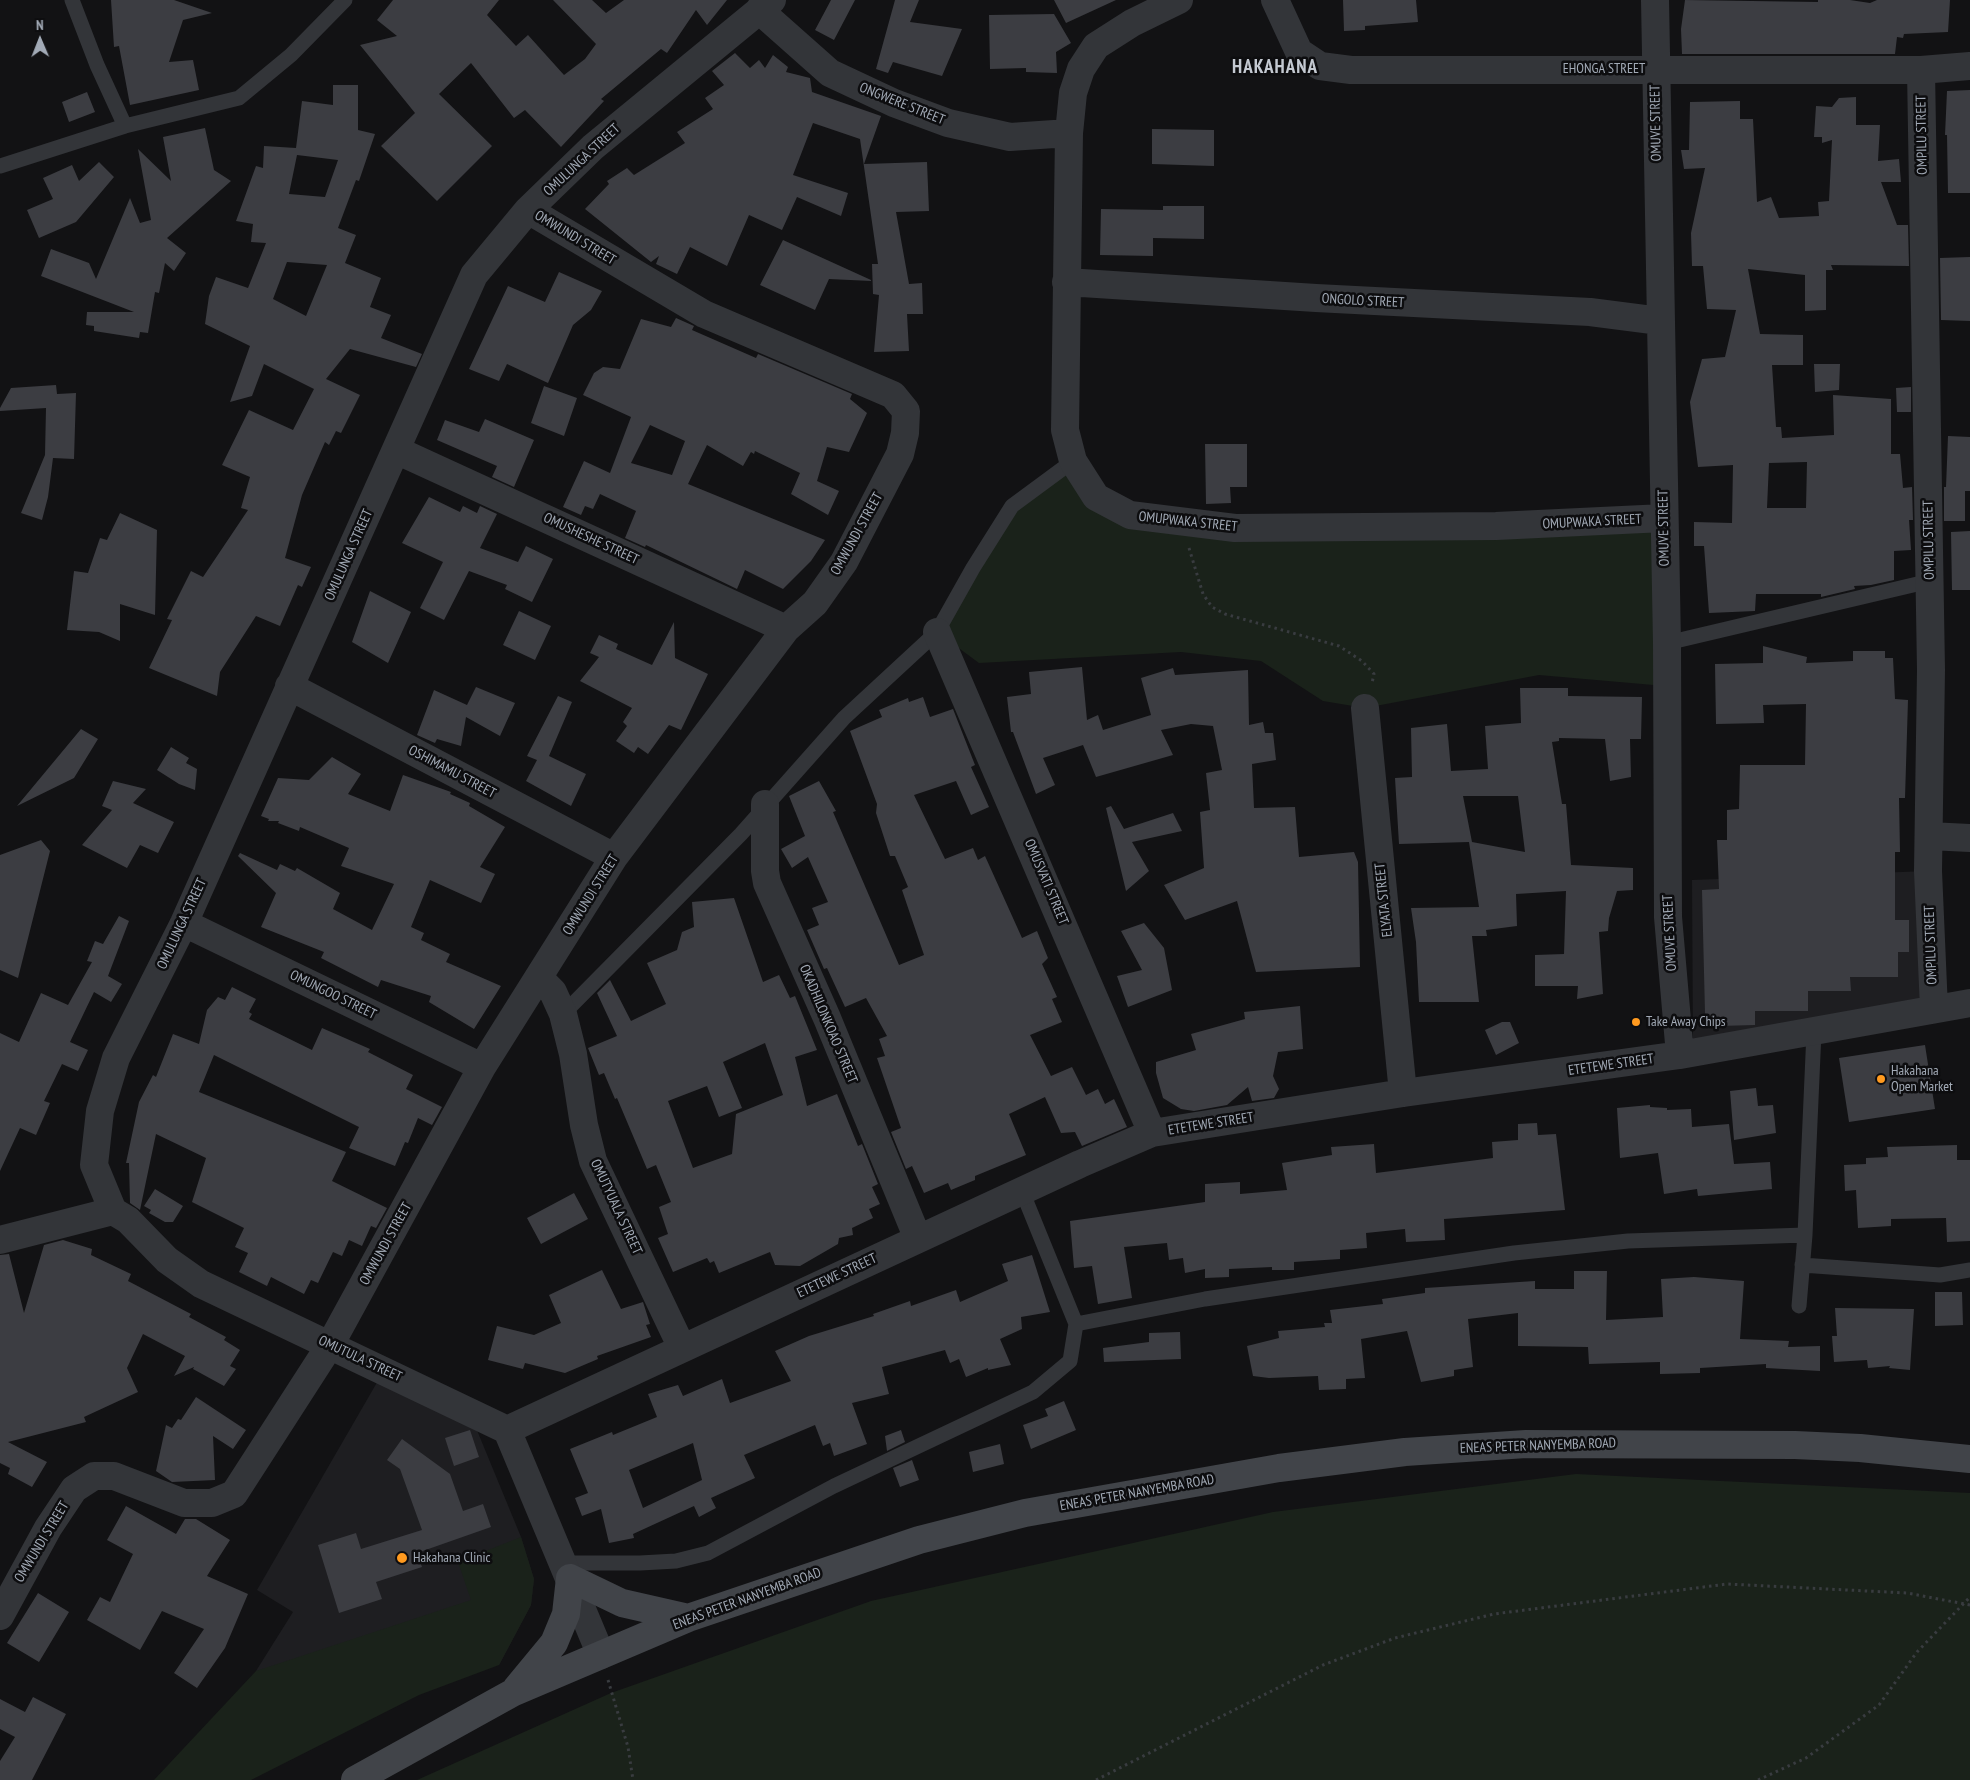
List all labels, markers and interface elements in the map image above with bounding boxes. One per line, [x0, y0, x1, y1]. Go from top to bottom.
north arrow [15, 15, 65, 65]
text: N [36, 16, 44, 34]
district label: HAKAHANA [1231, 57, 1319, 79]
street label: EHONGA STREET [1563, 61, 1645, 77]
street label: ONGWERE STREET [857, 79, 947, 129]
street label: OMUVE STREET [1647, 85, 1665, 161]
street label: OMPILU STREET [1913, 95, 1931, 175]
street label: OMULUNGA STREET [540, 120, 624, 200]
street label: OMWUNDI STREET [531, 207, 619, 269]
street label: ONGOLO STREET [1321, 290, 1405, 312]
street label: OMWUNDI STREET [827, 490, 887, 578]
street label: OMUVE STREET [1655, 490, 1673, 566]
street label: OMPILU STREET [1920, 500, 1938, 580]
street label: OMULUNGA STREET [321, 507, 377, 603]
street label: OMUPWAKA STREET [1138, 508, 1238, 536]
street label: OMUSHESHE STREET [541, 510, 641, 568]
street label: OMUPWAKA STREET [1542, 511, 1642, 533]
street label: OSHIMAMU STREET [405, 742, 499, 802]
street label: OMUSVATI STREET [1020, 837, 1072, 927]
street label: OMWUNDI STREET [560, 852, 622, 938]
street label: ELYATA STREET [1372, 862, 1396, 938]
street label: OMULUNGA STREET [154, 876, 210, 972]
street label: OMUVE STREET [1660, 894, 1680, 972]
street label: OMPILU STREET [1921, 905, 1941, 985]
street label: OKADHILONKOAO STREET [795, 962, 861, 1086]
street label: OMUNGOO STREET [287, 967, 379, 1023]
place label: Take Away Chips [1646, 1014, 1726, 1030]
marker: Take Away Chips [1630, 1016, 1642, 1028]
street label: ETETEWE STREET [1567, 1051, 1655, 1079]
place label: Hakahana Open Market [1891, 1063, 1953, 1096]
marker: Hakahana Open Market [1875, 1073, 1887, 1085]
street label: ETETEWE STREET [1167, 1109, 1255, 1139]
street label: OMUTYUALA STREET [587, 1157, 645, 1257]
street label: OMWUNDI STREET [356, 1200, 416, 1288]
street label: ETETEWE STREET [794, 1250, 880, 1302]
street label: OMUTULA STREET [316, 1332, 404, 1386]
street label: ENEAS PETER NANYEMBA ROAD [1460, 1435, 1616, 1457]
street label: ENEAS PETER NANYEMBA ROAD [1059, 1471, 1215, 1515]
street label: OMWUNDI STREET [11, 1498, 73, 1586]
place label: Hakahana Clinic [413, 1550, 490, 1566]
marker: Hakahana Clinic [395, 1551, 409, 1565]
street label: ENEAS PETER NANYEMBA ROAD [671, 1564, 823, 1634]

